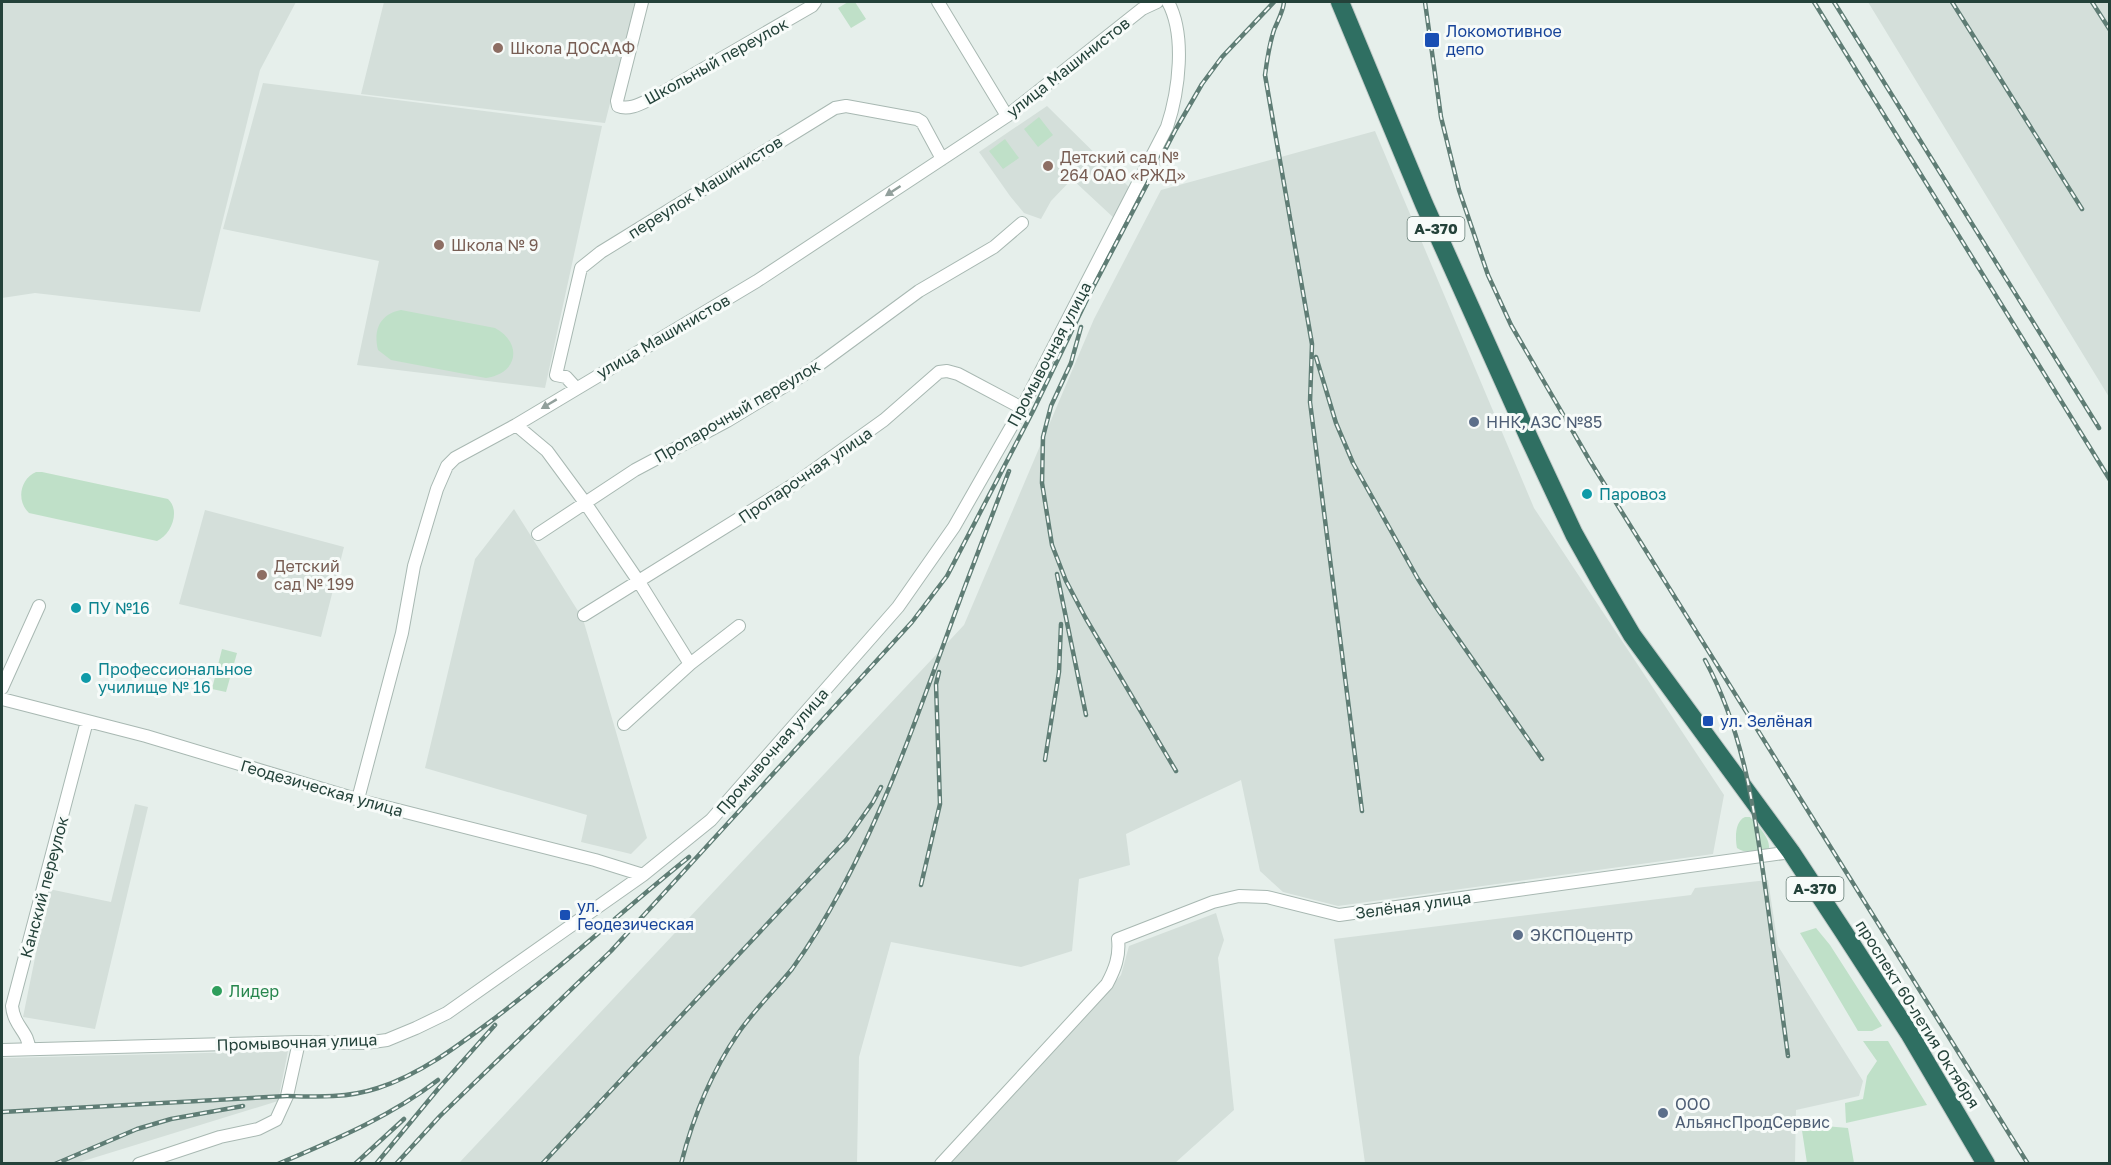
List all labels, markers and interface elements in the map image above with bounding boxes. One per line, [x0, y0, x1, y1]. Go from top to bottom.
street label: Школьный переулок [641, 13, 791, 109]
street label: улица Машинистов [1002, 13, 1134, 121]
place label: Локомотивное депо [1446, 21, 1562, 59]
marker: Локомотивное депо [1423, 31, 1441, 49]
place label: Школа ДОСААФ [510, 38, 635, 58]
marker: Школа ДОСААФ [491, 41, 505, 55]
street label: переулок Машинистов [624, 131, 786, 243]
place label: Детский сад № 264 ОАО «РЖД» [1060, 147, 1186, 185]
marker: Детский сад № 264 ОАО «РЖД» [1041, 159, 1055, 173]
one-way arrow [885, 186, 901, 197]
road number: А-370 [1408, 217, 1464, 241]
place label: Школа № 9 [451, 235, 538, 255]
marker: Школа № 9 [432, 238, 446, 252]
street label: Промывочная улица [1002, 278, 1096, 430]
street label: улица Машинистов [593, 290, 733, 382]
street label: Пропарочный переулок [651, 355, 823, 467]
one-way arrow [541, 398, 557, 409]
place label: ННК, АЗС №85 [1486, 412, 1602, 432]
marker: ННК, АЗС №85 [1467, 415, 1481, 429]
street label: Пропарочная улица [734, 423, 876, 527]
place label: Паровоз [1599, 484, 1667, 504]
marker: Паровоз [1580, 487, 1594, 501]
place label: Детский сад № 199 [274, 556, 354, 594]
marker: Детский сад № 199 [255, 568, 269, 582]
place label: ПУ №16 [88, 598, 150, 618]
marker: ПУ №16 [69, 601, 83, 615]
place label: Профессиональное училище № 16 [98, 659, 253, 697]
marker: Профессиональное училище № 16 [79, 671, 93, 685]
street label: Промывочная улица [712, 684, 832, 818]
place label: ул. Зелёная [1720, 711, 1813, 731]
marker: ул. Зелёная [1701, 714, 1715, 728]
street label: Геодезическая улица [238, 755, 406, 821]
street label: Канский переулок [15, 814, 73, 960]
road number: А-370 [1786, 877, 1844, 901]
street label: Зелёная улица [1354, 887, 1472, 923]
place label: ул. Геодезическая [577, 896, 694, 934]
marker: ул. Геодезическая [558, 908, 572, 922]
street label: проспект 60-летия Октября [1852, 916, 1984, 1112]
place label: ЭКСПОцентр [1530, 925, 1633, 945]
marker: ЭКСПОцентр [1511, 928, 1525, 942]
place label: Лидер [229, 981, 279, 1001]
marker: Лидер [210, 984, 224, 998]
street label: Промывочная улица [216, 1029, 378, 1055]
place label: ООО АльянсПродСервис [1675, 1094, 1830, 1132]
marker: ООО АльянсПродСервис [1656, 1106, 1670, 1120]

